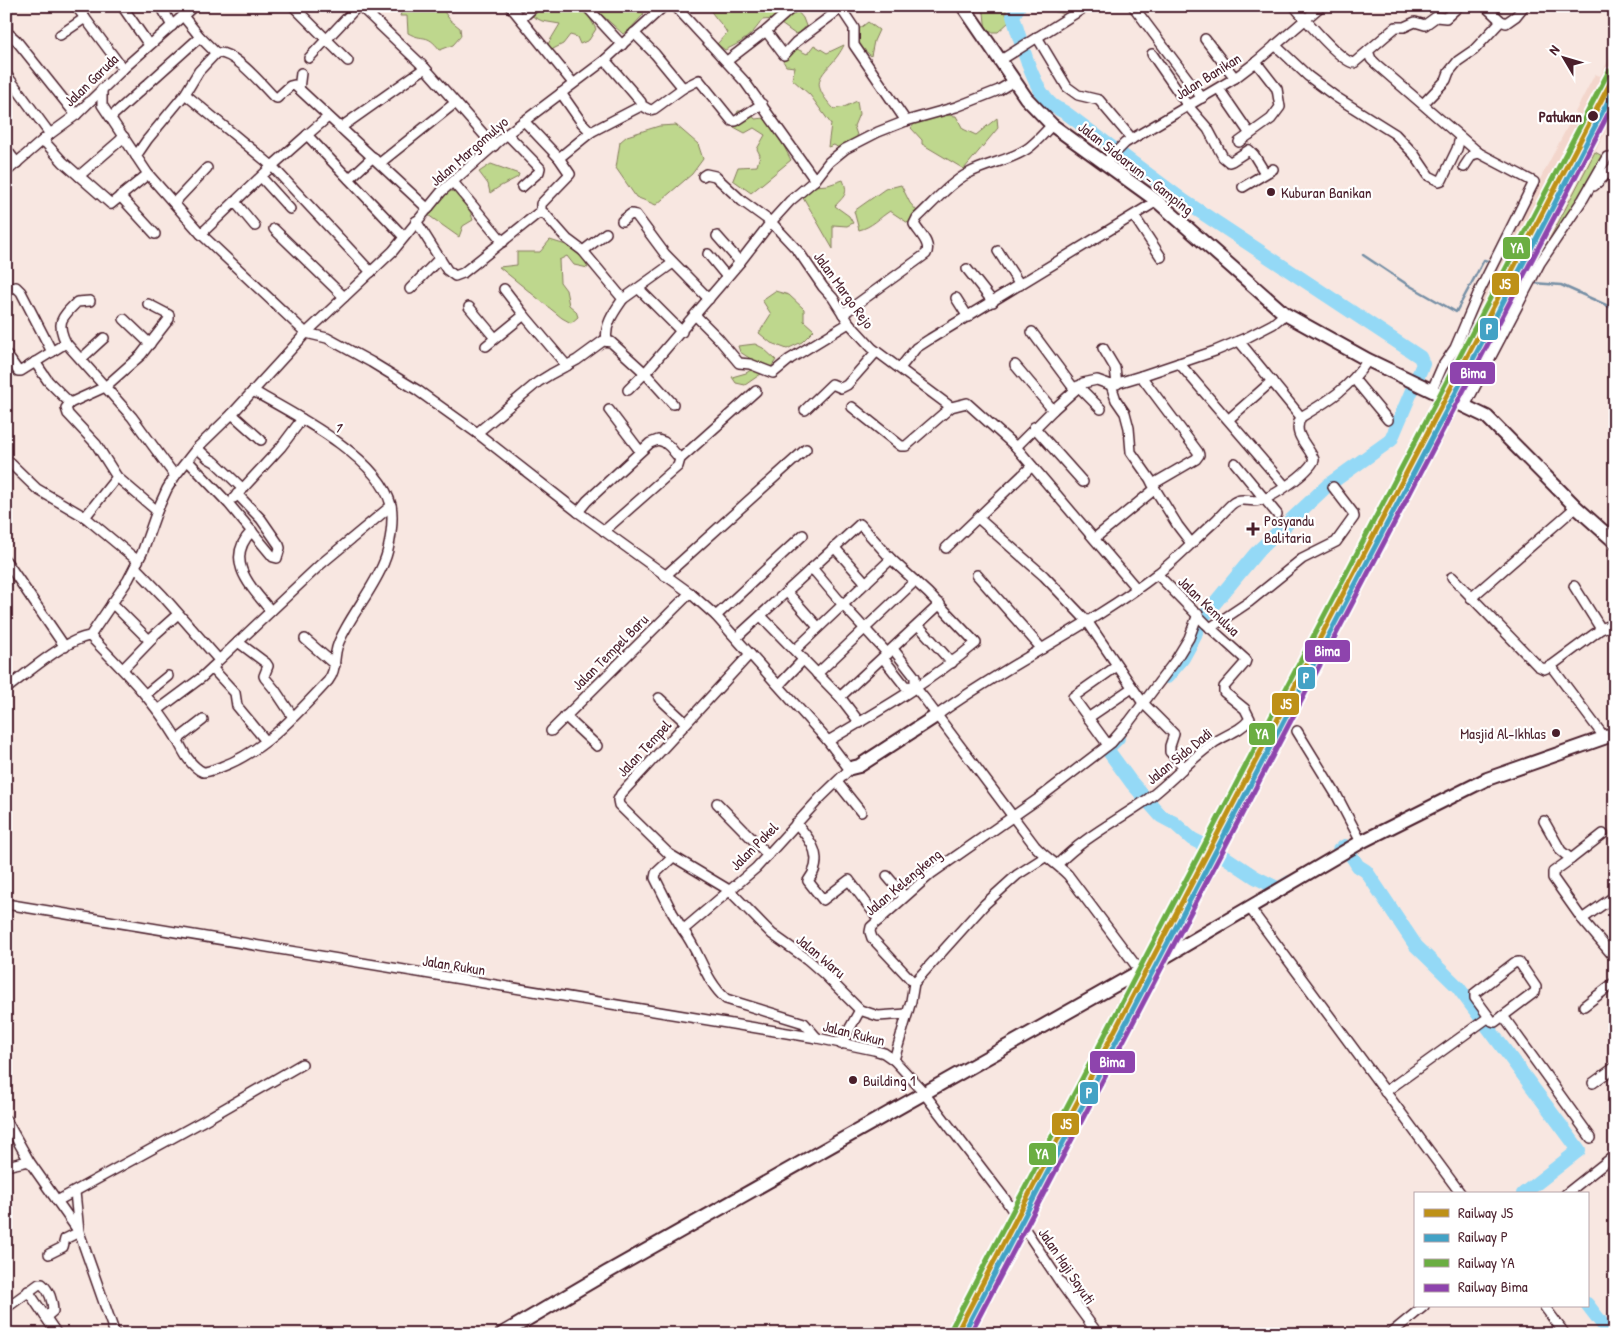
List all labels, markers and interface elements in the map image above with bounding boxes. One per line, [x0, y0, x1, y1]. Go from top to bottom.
north arrow [1538, 32, 1588, 82]
text: N [1544, 40, 1563, 58]
street label: Jalan Banikan [1171, 47, 1245, 105]
street label: Jalan Garuda [59, 49, 123, 111]
place label: Patukan [1539, 106, 1582, 127]
marker: Patukan [1586, 109, 1600, 123]
street label: Jalan Margomulyo [425, 111, 513, 191]
street label: Jalan Sidoarum - Gamping [1074, 116, 1198, 220]
place label: Kuburan Banikan [1281, 182, 1372, 203]
marker: Kuburan Banikan [1265, 186, 1277, 198]
line badge: YA [1502, 236, 1531, 260]
text: YA [1510, 238, 1524, 257]
street label: Jalan Margo Rejo [809, 247, 879, 333]
line badge: JS [1491, 272, 1520, 296]
text: JS [1499, 274, 1511, 293]
line badge: P [1479, 317, 1499, 341]
text: P [1486, 319, 1493, 338]
line badge: Bima [1449, 361, 1496, 385]
text: Bima [1460, 363, 1486, 382]
street label: 1 [331, 417, 347, 437]
place label: Posyandu Balitaria [1264, 510, 1314, 548]
marker: Posyandu Balitaria [1246, 522, 1260, 536]
street label: Jalan Kemulwa [1174, 571, 1245, 641]
street label: Jalan Tempel Baru [567, 609, 653, 695]
line badge: Bima [1304, 639, 1351, 663]
text: Bima [1314, 641, 1340, 660]
line badge: P [1297, 666, 1316, 690]
text: P [1303, 668, 1310, 687]
line badge: JS [1271, 692, 1300, 716]
text: JS [1280, 694, 1292, 713]
street label: Jalan Tempel [612, 715, 676, 781]
line badge: YA [1248, 722, 1276, 746]
street label: Jalan Sido Dadi [1142, 723, 1216, 789]
place label: Masjid Al-Ikhlas [1460, 723, 1546, 744]
text: YA [1255, 724, 1269, 743]
marker: Masjid Al-Ikhlas [1550, 727, 1562, 739]
street label: Jalan Pakel [725, 817, 783, 875]
street label: Jalan Kelengkeng [860, 843, 946, 920]
street label: Jalan Waru [792, 929, 850, 983]
street label: Jalan Rukun [421, 950, 487, 980]
street label: Jalan Rukun [821, 1015, 887, 1051]
line badge: Bima [1089, 1050, 1136, 1074]
text: Bima [1099, 1052, 1125, 1071]
place label: Building 1 [863, 1070, 916, 1091]
marker: Building 1 [847, 1074, 859, 1086]
line badge: P [1079, 1081, 1099, 1105]
text: P [1086, 1083, 1093, 1102]
line badge: JS [1051, 1112, 1080, 1136]
text: JS [1060, 1114, 1072, 1133]
line badge: YA [1028, 1142, 1057, 1166]
text: YA [1035, 1144, 1049, 1163]
legend [1414, 1192, 1588, 1308]
text: Railway JS [1458, 1202, 1513, 1223]
street label: Jalan Haji Sayuti [1034, 1223, 1100, 1309]
text: Railway P [1458, 1226, 1508, 1247]
text: Railway YA [1458, 1252, 1515, 1273]
text: Railway Bima [1458, 1276, 1528, 1297]

